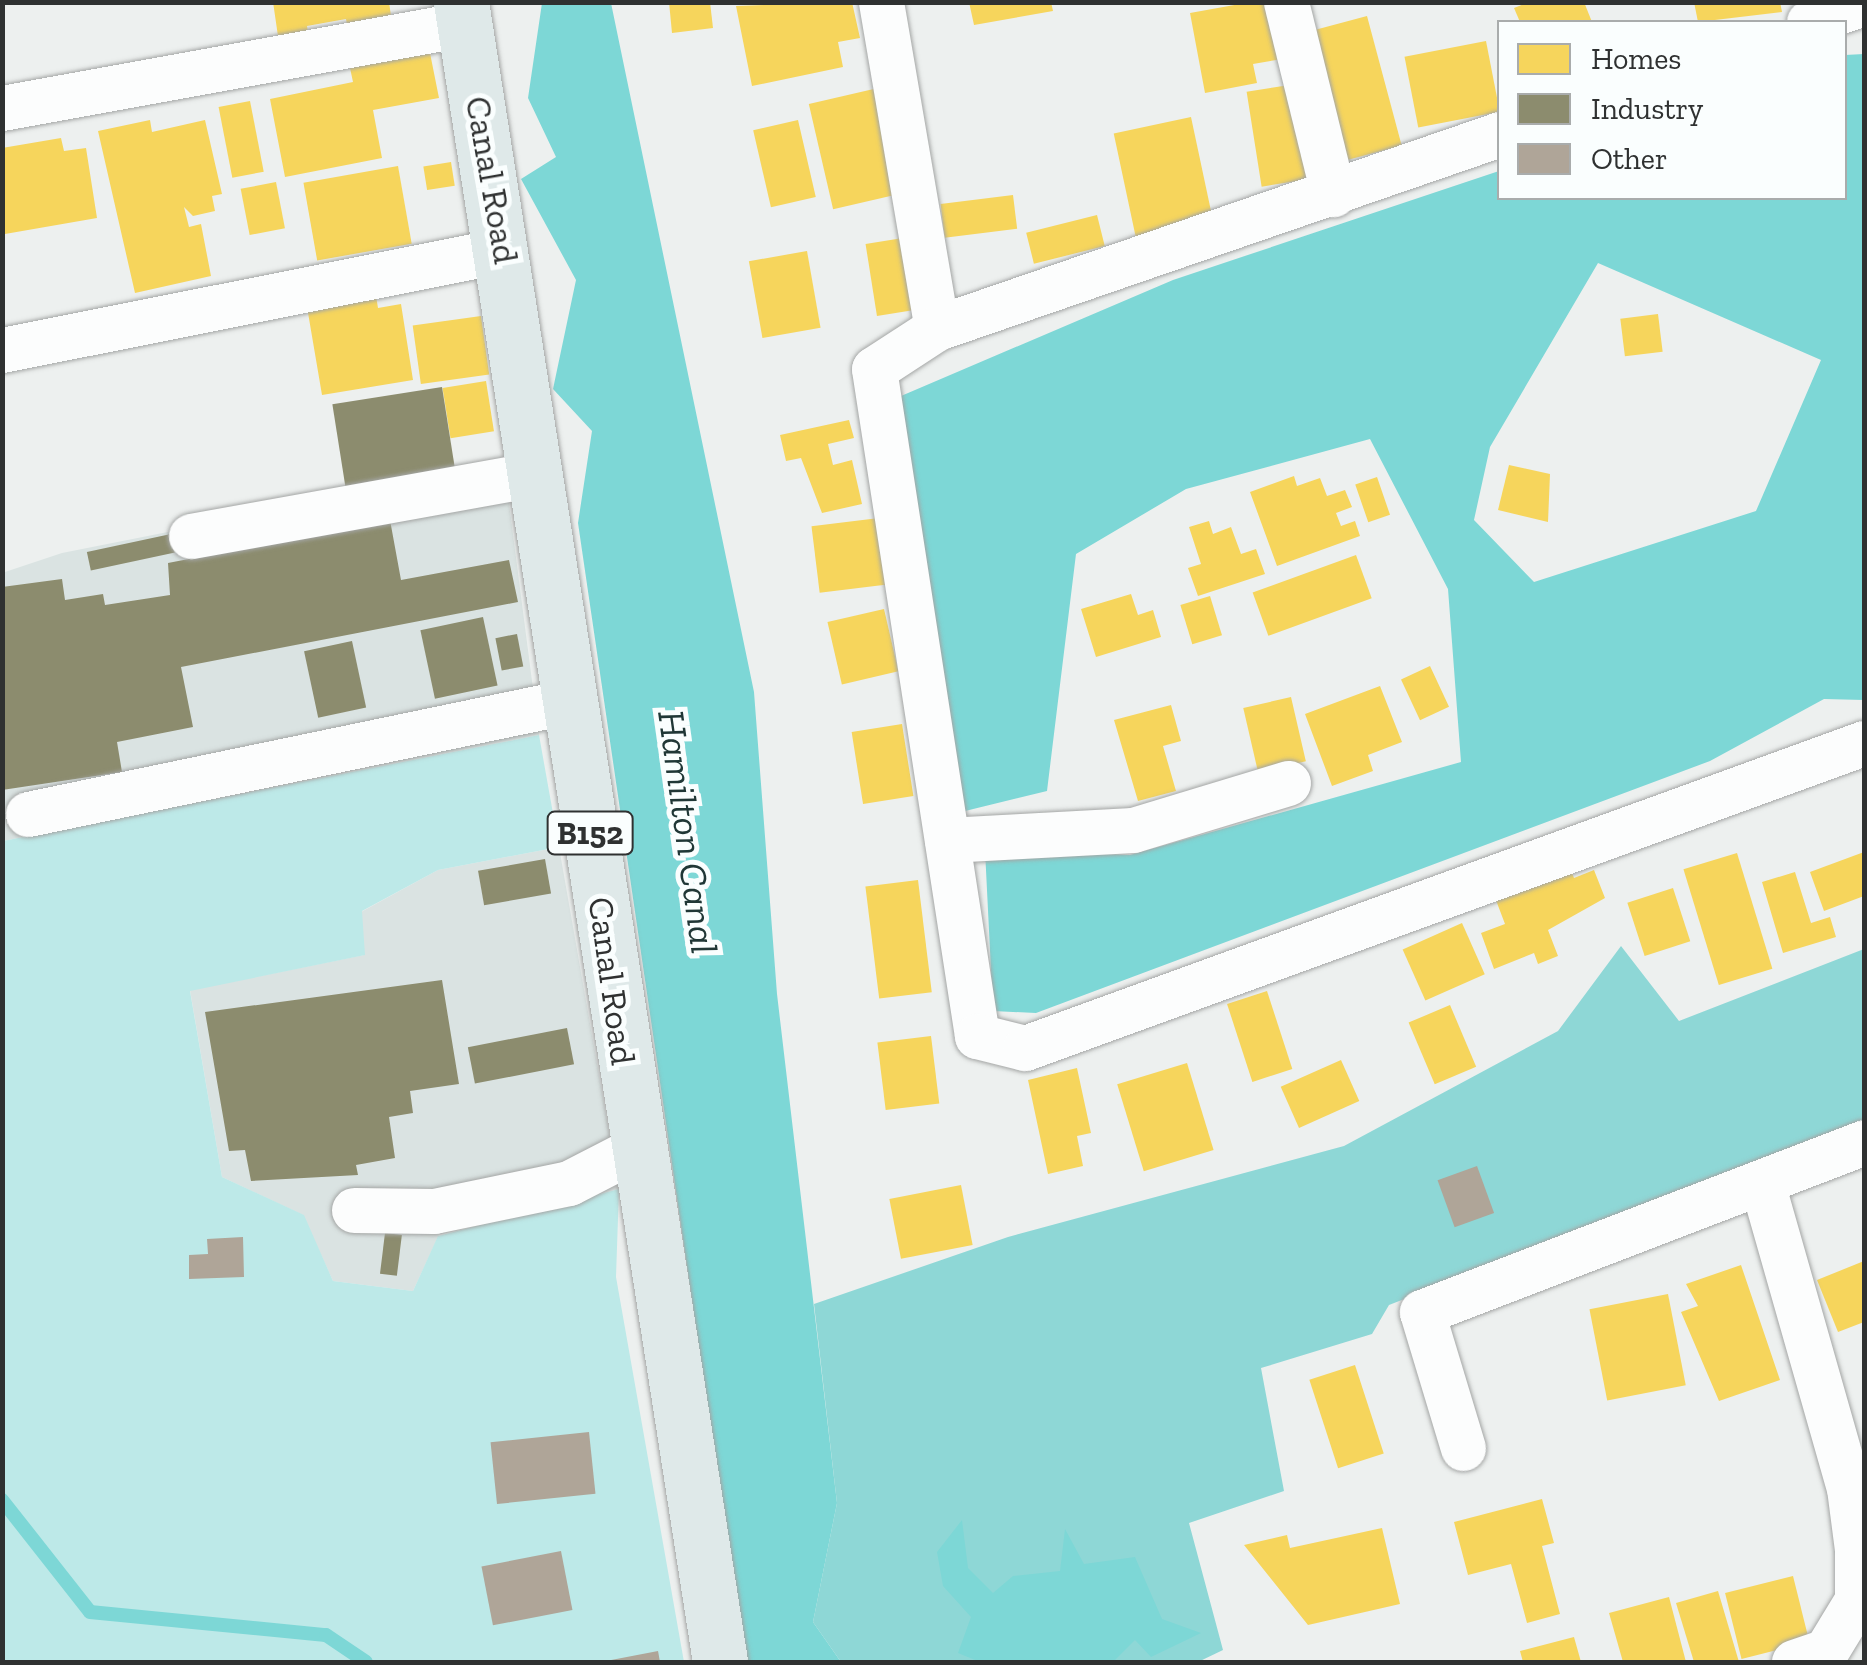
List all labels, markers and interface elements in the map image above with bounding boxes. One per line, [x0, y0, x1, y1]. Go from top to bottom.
legend [1497, 20, 1847, 200]
text: Homes [1591, 41, 1681, 77]
text: Industry [1591, 91, 1703, 127]
street label: Canal Road [457, 93, 527, 267]
text: Other [1591, 141, 1668, 177]
water label: Hamilton Canal [647, 707, 727, 957]
road number: B152 [545, 806, 635, 860]
street label: Canal Road [579, 894, 645, 1068]

